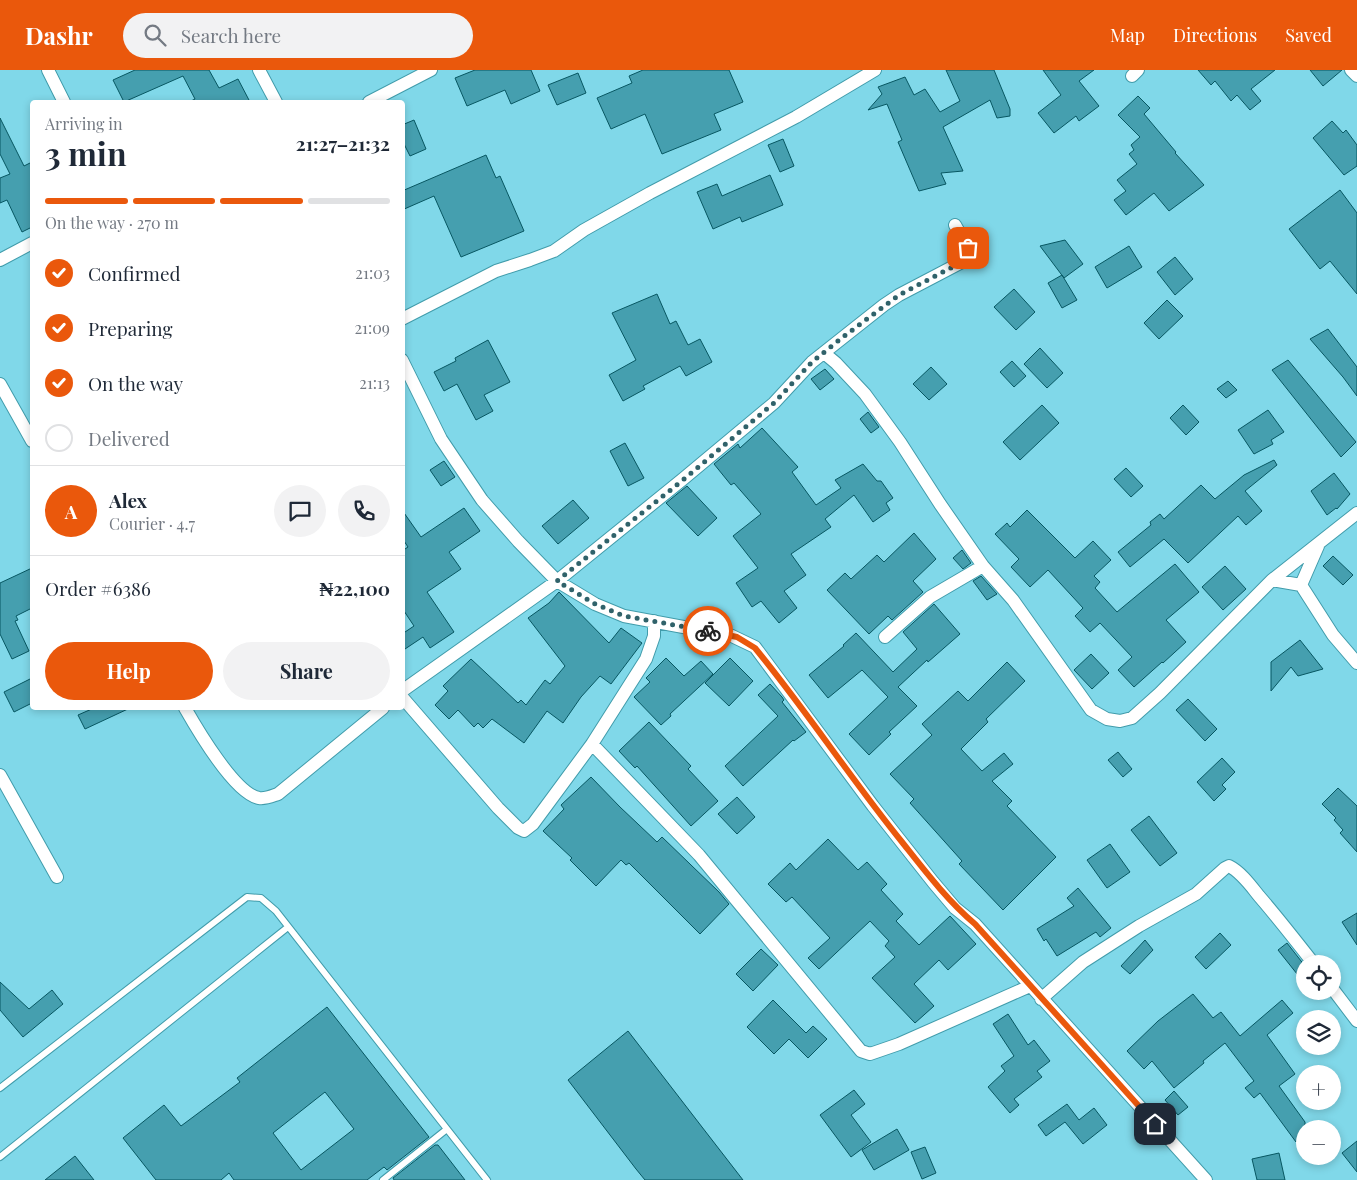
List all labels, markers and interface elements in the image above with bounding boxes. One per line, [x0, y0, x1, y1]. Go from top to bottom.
search box [123, 13, 473, 58]
text: Dashr [25, 19, 93, 51]
icon: search [141, 21, 169, 49]
text: Search here [181, 22, 281, 48]
text: Map [1110, 23, 1145, 47]
text: Directions [1173, 23, 1257, 47]
text: Saved [1285, 23, 1332, 47]
text: Arriving in [45, 113, 123, 134]
text: 21:27–21:32 [296, 130, 390, 156]
text: 3 min [45, 131, 127, 174]
text: On the way · 270 m [45, 212, 179, 233]
pin [947, 227, 989, 269]
icon: bag [954, 234, 982, 262]
icon: check [45, 259, 73, 287]
text: Confirmed [88, 260, 181, 286]
text: 21:03 [355, 262, 390, 283]
icon: check [45, 314, 73, 342]
text: Preparing [88, 315, 173, 341]
text: 21:09 [354, 317, 390, 338]
icon: check [45, 369, 73, 397]
text: On the way [88, 370, 183, 396]
text: 21:13 [359, 372, 390, 393]
text: Delivered [88, 425, 170, 451]
button: chat [274, 485, 326, 537]
button: phone [338, 485, 390, 537]
text: Alex [109, 487, 147, 513]
text: A [65, 498, 77, 524]
text: Courier · 4.7 [109, 513, 195, 534]
text: Order #6386 [45, 575, 151, 601]
text: ₦22,100 [319, 575, 390, 601]
courier [683, 606, 733, 656]
icon: bike [694, 617, 722, 645]
button: Help [45, 642, 213, 700]
button: Share [223, 642, 390, 700]
map controls [1296, 955, 1341, 1165]
button: locate [1296, 955, 1341, 1000]
button: layers [1296, 1010, 1341, 1055]
button: + [1296, 1065, 1341, 1110]
pin [1134, 1103, 1176, 1145]
icon: home [1141, 1110, 1169, 1138]
button: − [1296, 1120, 1341, 1165]

